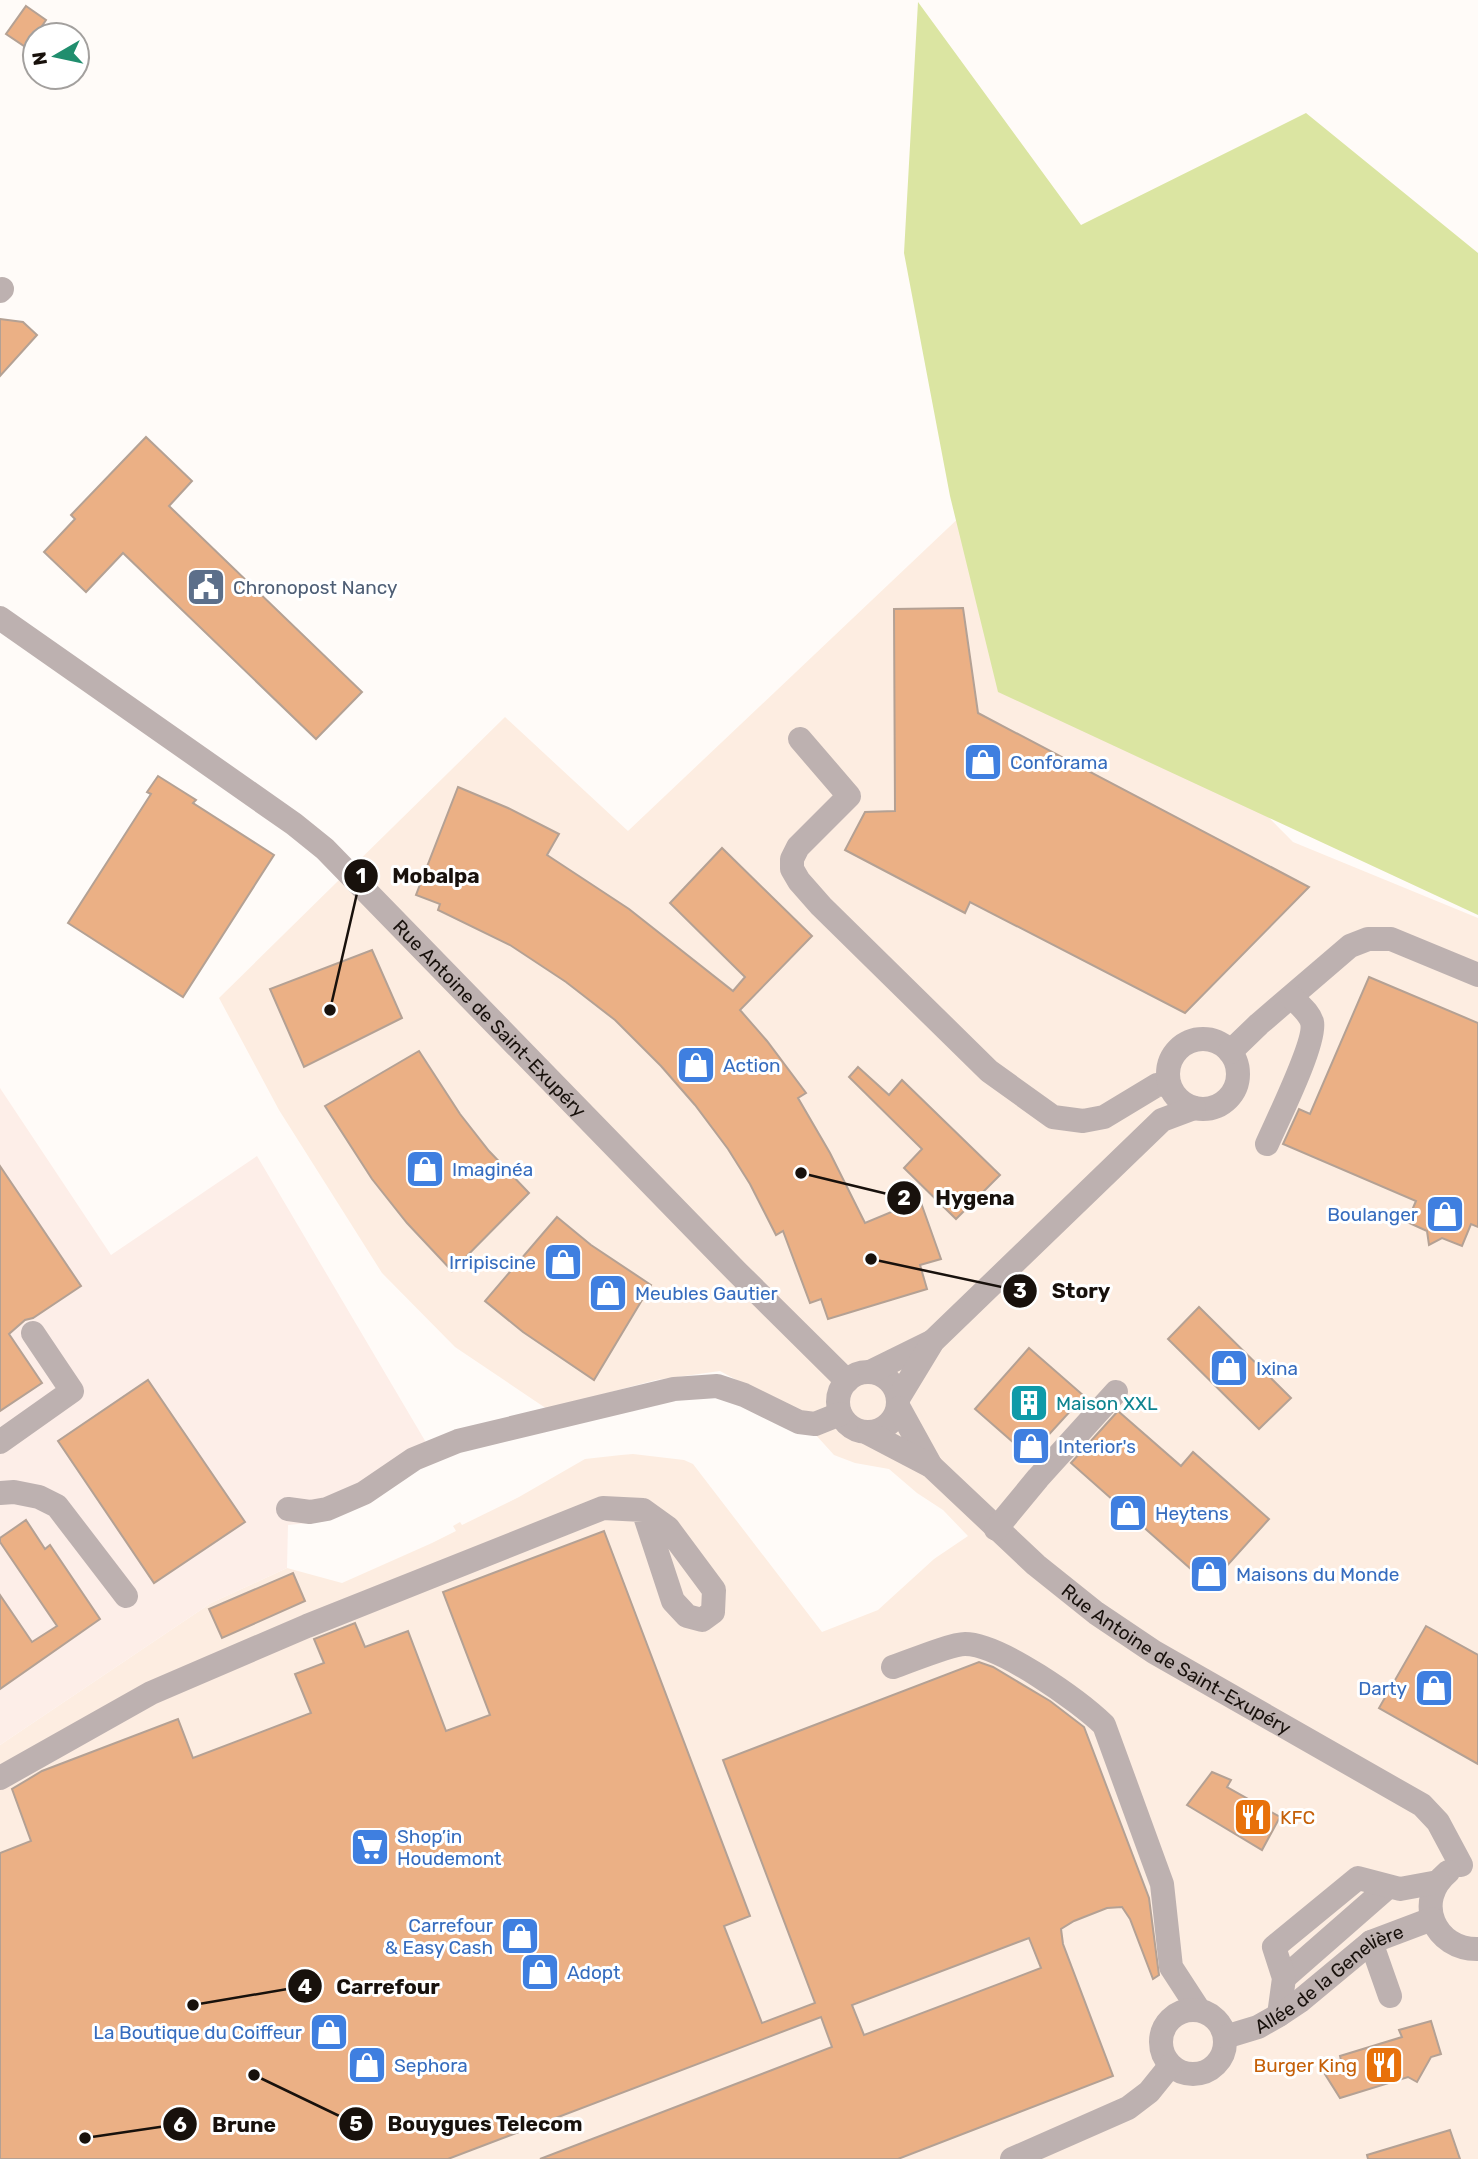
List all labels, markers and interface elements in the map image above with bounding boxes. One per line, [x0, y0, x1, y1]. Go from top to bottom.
north arrow [21, 21, 91, 91]
text: N [27, 50, 52, 67]
public building icon: Chronopost Nancy [185, 566, 227, 608]
place label: Chronopost Nancy [233, 576, 397, 599]
shop icon: Conforama [962, 741, 1004, 783]
place label: Conforama [1010, 751, 1108, 774]
callout: Mobalpa [343, 855, 494, 897]
text: 1 [356, 863, 366, 888]
text: Mobalpa [392, 863, 480, 888]
street label: Rue Antoine de Saint-Exupéry [388, 915, 591, 1122]
shop icon: Action [675, 1044, 717, 1086]
place label: Action [723, 1054, 781, 1077]
shop icon: Imaginéa [404, 1148, 446, 1190]
place label: Imaginéa [452, 1158, 533, 1181]
callout: Hygena [886, 1177, 1029, 1219]
text: 2 [897, 1185, 911, 1210]
text: Hygena [935, 1185, 1015, 1210]
shop icon: Boulanger [1424, 1193, 1466, 1235]
place label: Boulanger [1327, 1203, 1419, 1226]
shop icon: Irripiscine [542, 1241, 584, 1283]
place label: Irripiscine [449, 1251, 536, 1274]
callout: Story [1003, 1270, 1124, 1312]
shop icon: Meubles Gautier [587, 1272, 629, 1314]
text: 3 [1013, 1278, 1027, 1303]
text: Story [1052, 1278, 1111, 1303]
place label: Meubles Gautier [635, 1282, 779, 1305]
shop icon: Ixina [1208, 1347, 1250, 1389]
place label: Ixina [1256, 1357, 1298, 1380]
building icon: Maison XXL [1008, 1382, 1050, 1424]
place label: Maison XXL [1056, 1392, 1158, 1415]
shop icon: Interior's [1010, 1425, 1052, 1467]
place label: Interior's [1058, 1435, 1136, 1458]
shop icon: Heytens [1107, 1492, 1149, 1534]
place label: Heytens [1155, 1502, 1229, 1525]
shop icon: Maisons du Monde [1188, 1553, 1230, 1595]
place label: Maisons du Monde [1236, 1563, 1399, 1586]
street label: Rue Antoine de Saint-Exupéry [1057, 1579, 1295, 1739]
shop icon: Darty [1413, 1667, 1455, 1709]
place label: Darty [1358, 1677, 1407, 1700]
restaurant icon: KFC [1232, 1796, 1274, 1838]
place label: KFC [1280, 1806, 1315, 1829]
place label: Shop’in Houdemont [397, 1825, 502, 1870]
supermarket icon: Shop’in Houdemont [349, 1826, 391, 1868]
place label: Carrefour & Easy Cash [385, 1914, 494, 1959]
shop icon: Carrefour & Easy Cash [499, 1915, 541, 1957]
street label: Allée de la Genelière [1250, 1919, 1406, 2038]
shop icon: Adopt [519, 1951, 561, 1993]
place label: Adopt [567, 1961, 621, 1984]
callout: Carrefour [287, 1965, 454, 2007]
text: 4 [298, 1974, 312, 1999]
text: Carrefour [336, 1974, 440, 1999]
shop icon: La Boutique du Coiffeur [308, 2011, 350, 2053]
place label: La Boutique du Coiffeur [93, 2021, 303, 2044]
shop icon: Sephora [346, 2044, 388, 2086]
restaurant icon: Burger King [1363, 2044, 1405, 2086]
place label: Sephora [394, 2054, 468, 2077]
place label: Burger King [1254, 2054, 1357, 2077]
callout: Brune [163, 2103, 290, 2145]
callout: Bouygues Telecom [339, 2103, 597, 2145]
text: 5 [349, 2111, 363, 2136]
text: Bouygues Telecom [388, 2111, 582, 2136]
text: 6 [173, 2112, 187, 2137]
text: Brune [212, 2112, 276, 2137]

